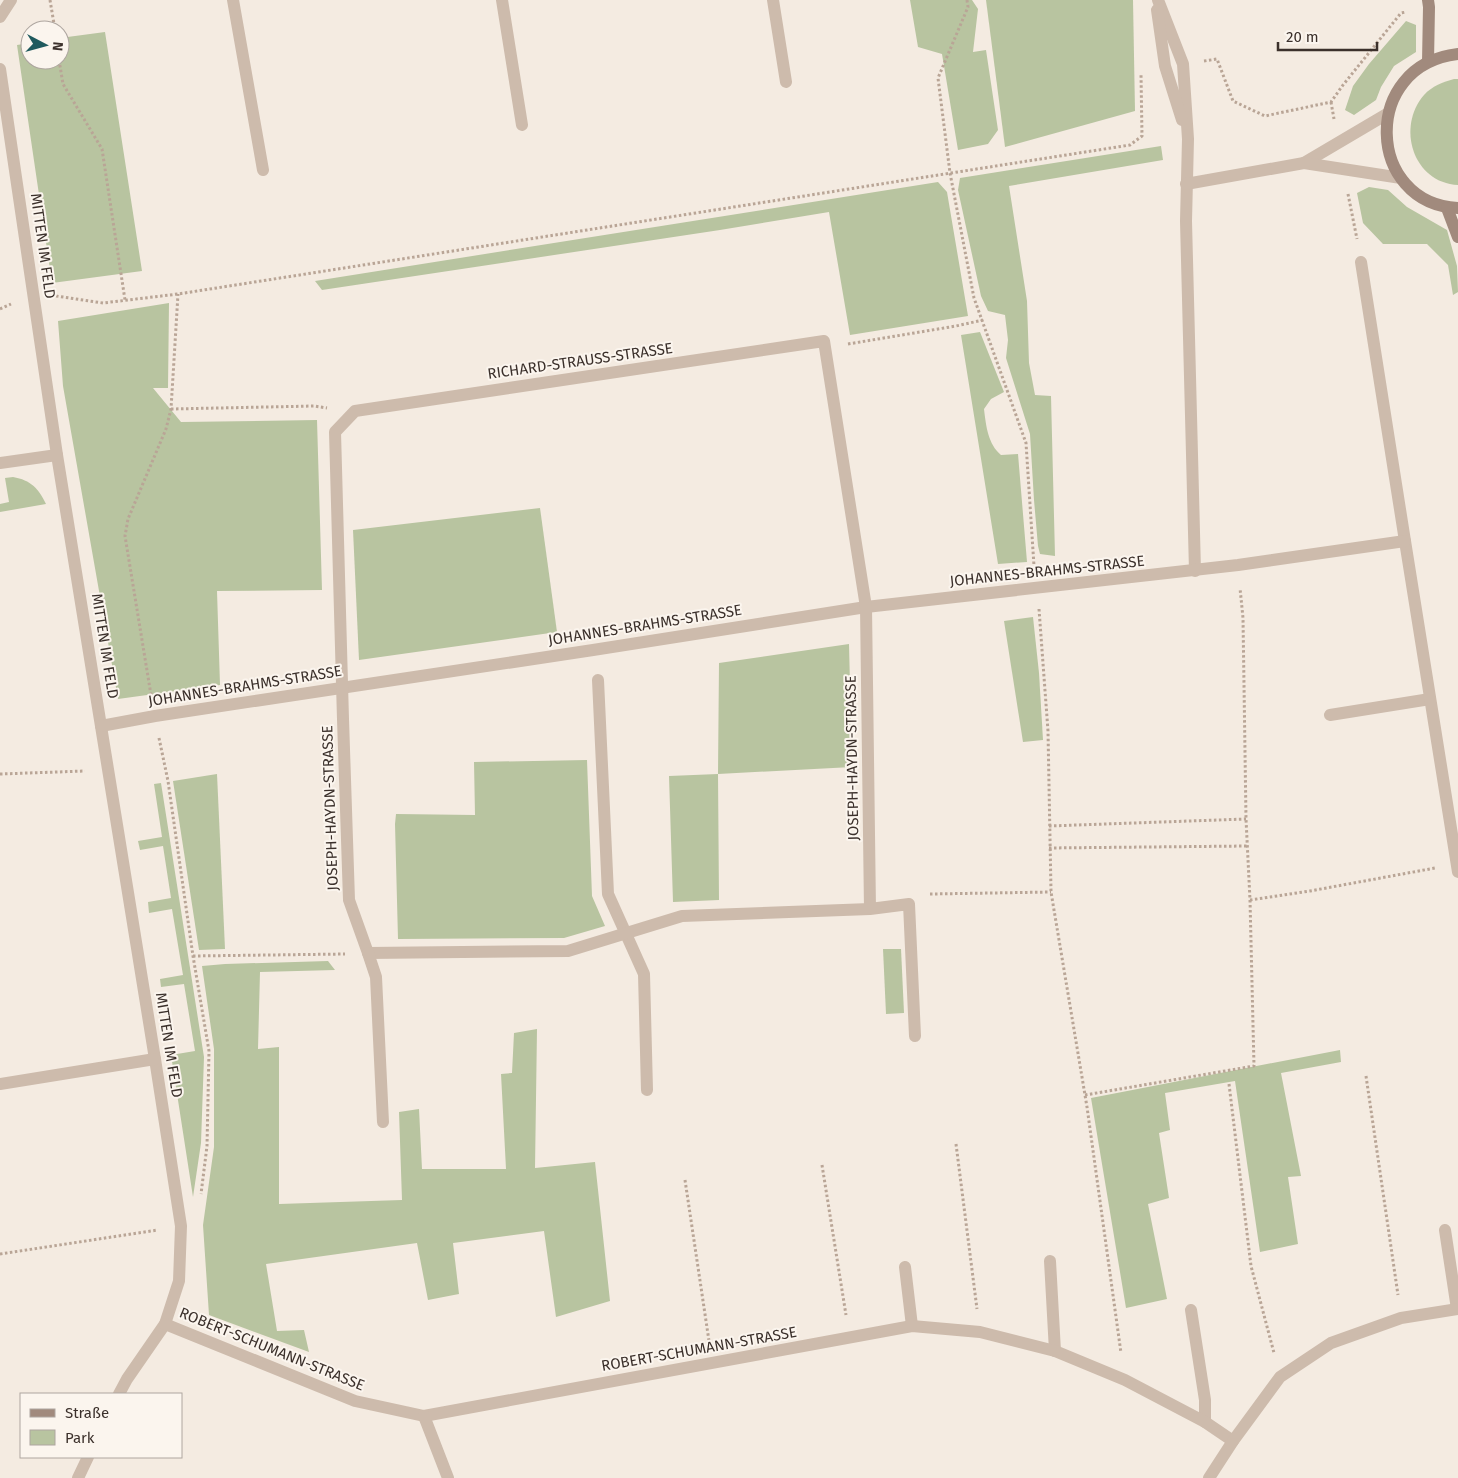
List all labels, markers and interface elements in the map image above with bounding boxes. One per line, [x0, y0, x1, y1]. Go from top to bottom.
north arrow [20, 20, 70, 70]
scale bar [1278, 20, 1377, 52]
text: 20 m [1286, 28, 1319, 46]
text: N [48, 41, 66, 52]
street label: MITTEN IM FELD [27, 192, 59, 300]
street label: RICHARD-STRAUSS-STRASSE [486, 339, 674, 383]
street label: JOHANNES-BRAHMS-STRASSE [949, 552, 1145, 590]
street label: MITTEN IM FELD [88, 592, 122, 700]
street label: JOHANNES-BRAHMS-STRASSE [547, 601, 743, 649]
street label: JOHANNES-BRAHMS-STRASSE [147, 662, 343, 710]
street label: JOSEPH-HAYDN-STRASSE [842, 675, 862, 841]
street label: JOSEPH-HAYDN-STRASSE [318, 725, 342, 891]
street label: MITTEN IM FELD [152, 991, 186, 1099]
street label: ROBERT-SCHUMANN-STRASSE [177, 1304, 367, 1394]
street label: ROBERT-SCHUMANN-STRASSE [600, 1323, 798, 1375]
legend [20, 1393, 182, 1458]
text: Straße [65, 1404, 109, 1422]
text: Park [65, 1429, 95, 1447]

